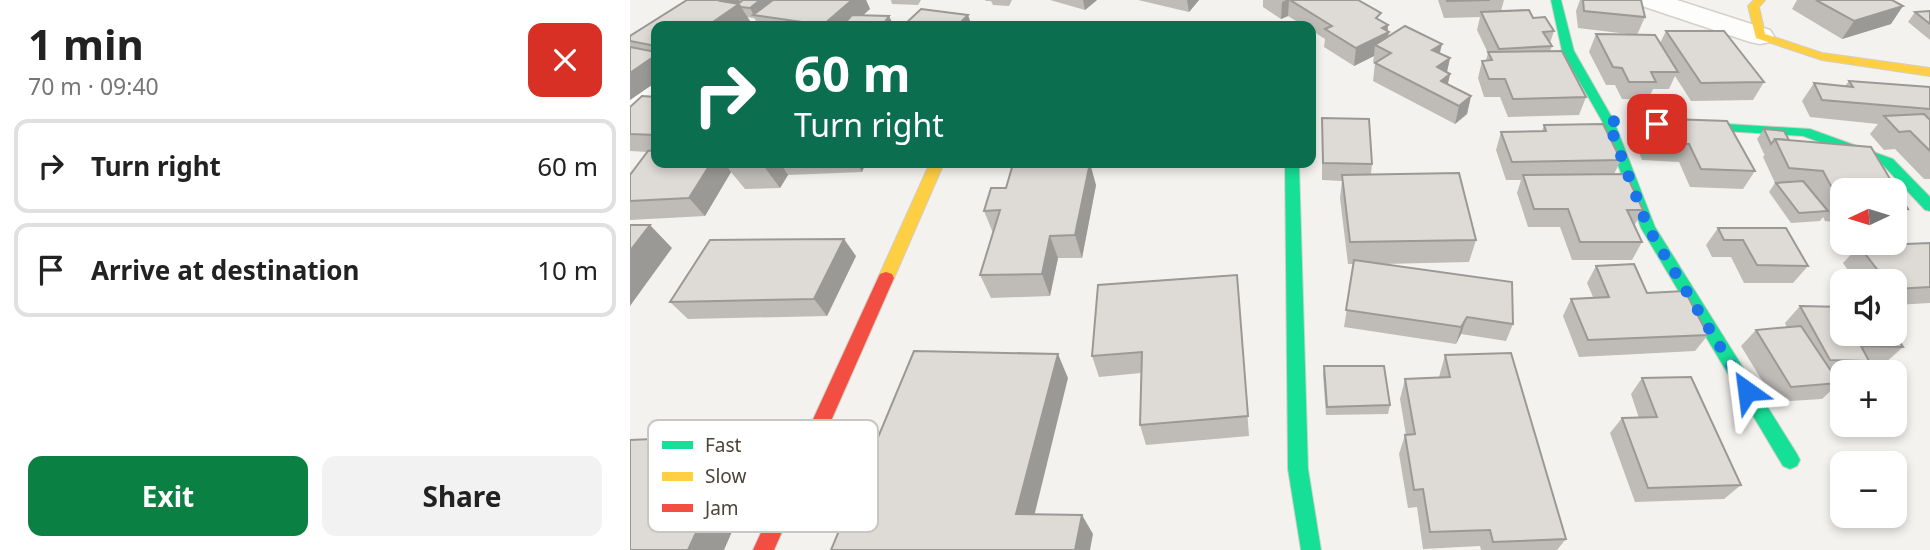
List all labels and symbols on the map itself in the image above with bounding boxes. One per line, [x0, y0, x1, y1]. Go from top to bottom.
pin [1627, 94, 1687, 154]
north arrow [1830, 178, 1908, 256]
position arrow [1710, 354, 1784, 428]
legend [648, 420, 878, 532]
text: Fast [705, 432, 742, 458]
text: Slow [705, 463, 746, 489]
text: Jam [703, 495, 739, 521]

